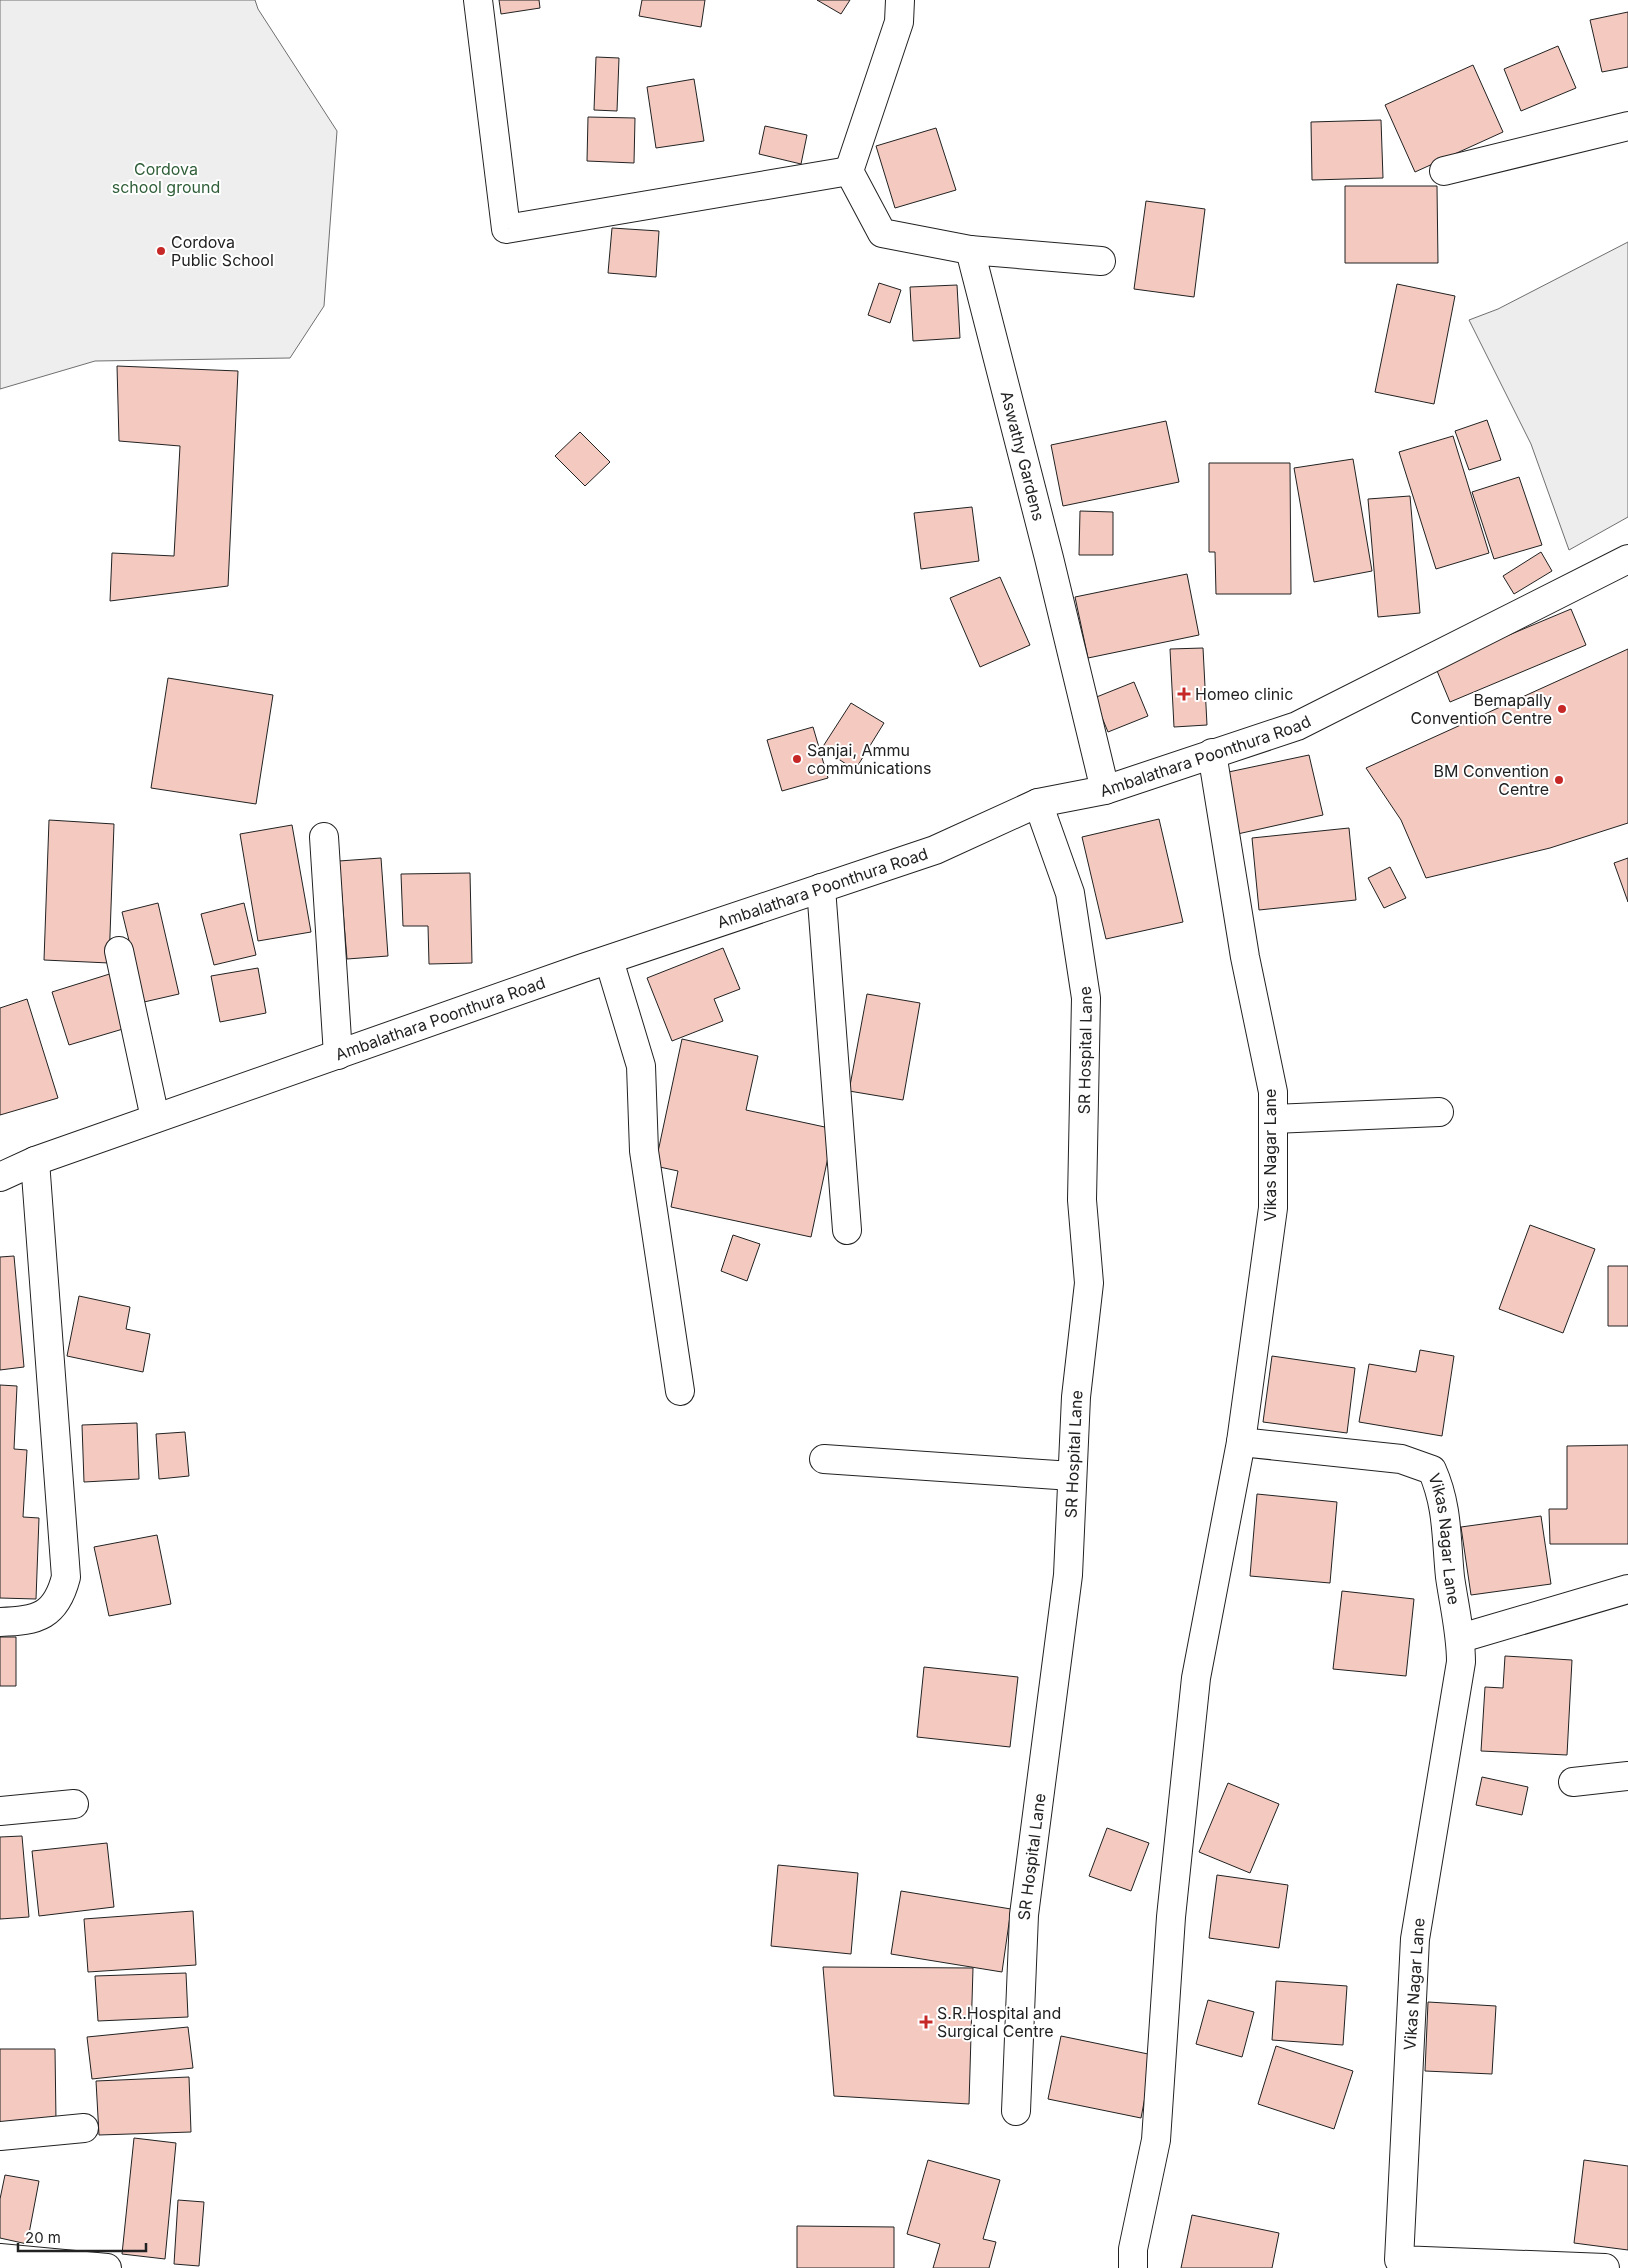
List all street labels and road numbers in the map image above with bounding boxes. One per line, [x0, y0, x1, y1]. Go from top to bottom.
street label: Aswathy Gardens [997, 389, 1049, 523]
street label: Ambalathara Poonthura Road [1097, 711, 1314, 801]
street label: Ambalathara Poonthura Road [714, 843, 930, 932]
street label: Ambalathara Poonthura Road [333, 972, 548, 1064]
street label: SR Hospital Lane [1074, 985, 1096, 1115]
street label: Vikas Nagar Lane [1260, 1089, 1280, 1221]
street label: SR Hospital Lane [1061, 1389, 1087, 1519]
street label: Vikas Nagar Lane [1424, 1470, 1464, 1606]
street label: SR Hospital Lane [1014, 1792, 1050, 1921]
street label: Vikas Nagar Lane [1399, 1917, 1429, 2051]

